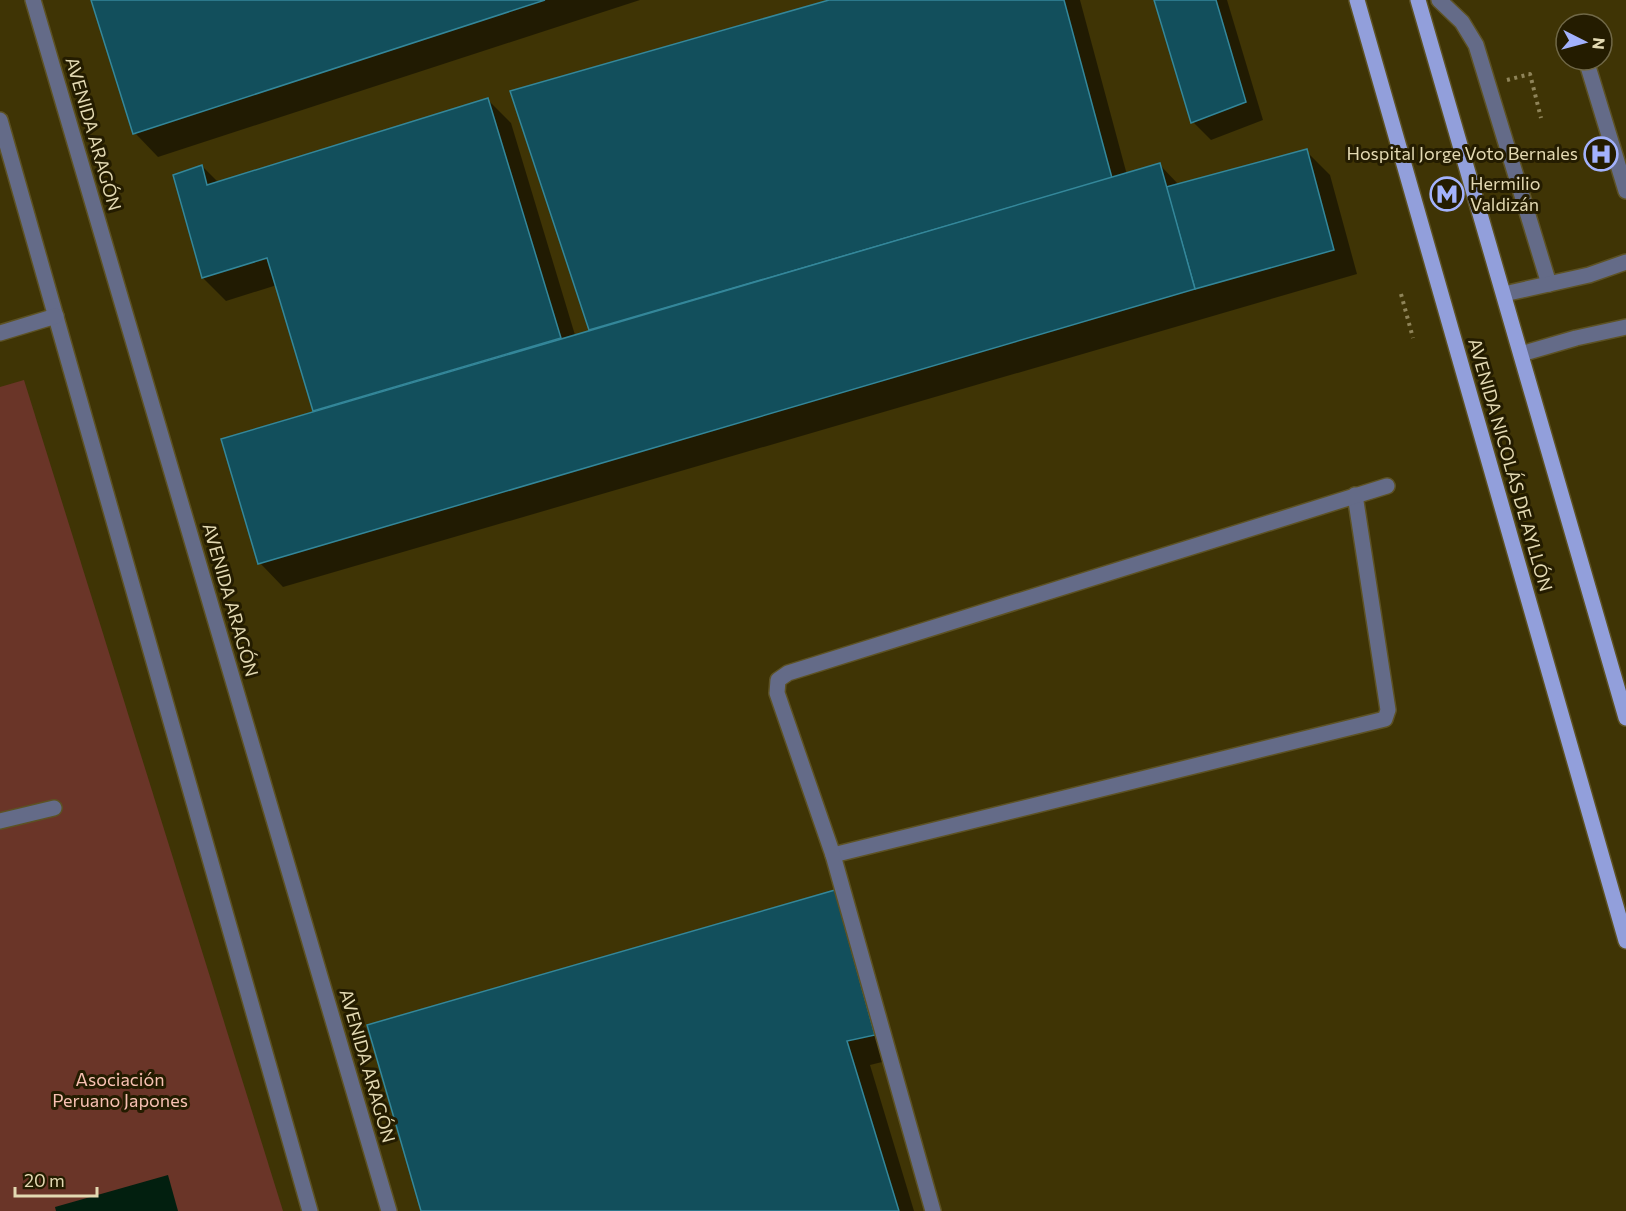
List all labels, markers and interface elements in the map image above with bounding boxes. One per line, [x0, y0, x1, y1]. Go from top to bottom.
north arrow [1554, 12, 1614, 72]
text: N [1589, 37, 1609, 51]
street label: AVENIDA ARAGÓN [61, 54, 126, 213]
hospital icon: Hospital Jorge Voto Bernales [1583, 136, 1619, 172]
place label: Hospital Jorge Voto Bernales [1346, 142, 1578, 164]
place label: Hermilio Valdizán [1470, 172, 1540, 215]
metro station icon: Hermilio Valdizán [1429, 176, 1465, 212]
street label: AVENIDA NICOLÁS DE AYLLÓN [1464, 336, 1558, 594]
street label: AVENIDA ARAGÓN [198, 520, 263, 679]
street label: AVENIDA ARAGÓN [335, 986, 400, 1145]
park label: Asociación Peruano Japones [52, 1068, 188, 1111]
scale bar [15, 1160, 98, 1198]
text: 20 m [24, 1169, 65, 1191]

